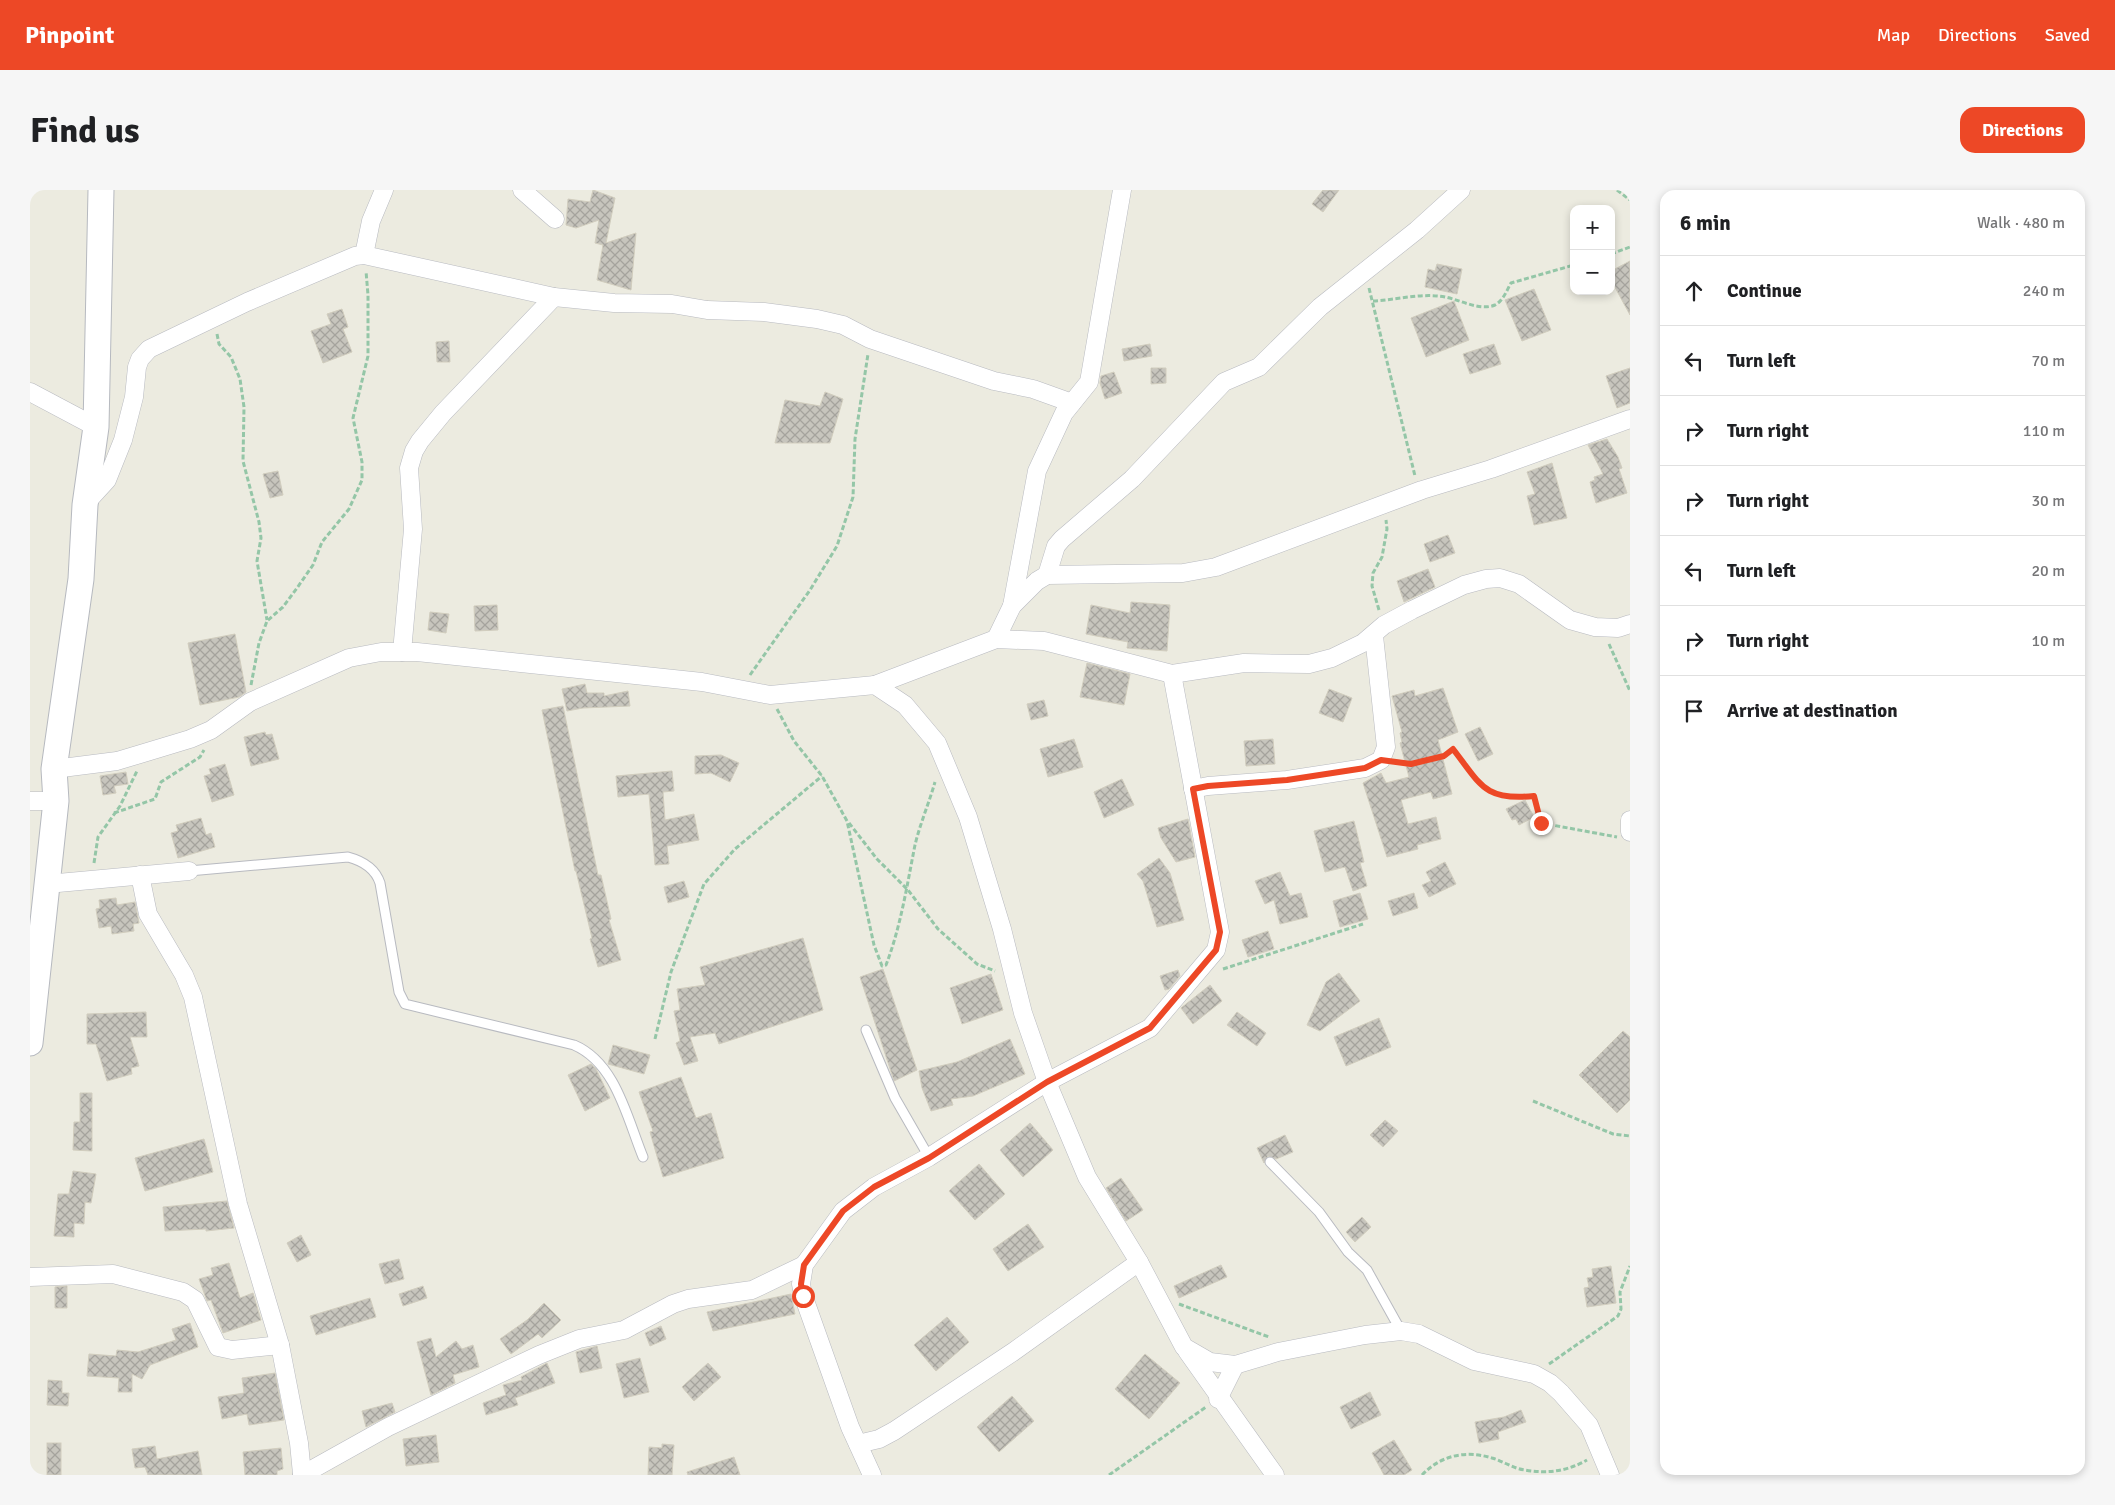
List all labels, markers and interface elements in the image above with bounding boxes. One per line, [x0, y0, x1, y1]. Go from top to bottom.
text: Pinpoint [25, 20, 114, 50]
text: Map [1877, 24, 1910, 46]
text: Directions [1938, 24, 2017, 46]
text: Saved [2045, 24, 2090, 46]
button: Directions [1960, 107, 2085, 153]
text: Find us [30, 109, 140, 152]
map controls [1570, 205, 1615, 295]
button: + [1570, 205, 1615, 250]
text: 6 min [1680, 210, 1731, 236]
text: Walk · 480 m [1977, 213, 2065, 233]
button: − [1570, 250, 1615, 295]
icon: ahead [1680, 277, 1708, 305]
text: Continue [1727, 279, 1802, 303]
text: 240 m [2023, 281, 2065, 301]
icon: left [1680, 347, 1708, 375]
text: Turn left [1727, 349, 1796, 373]
text: 70 m [2031, 351, 2065, 371]
icon: right [1680, 417, 1708, 445]
text: Turn right [1727, 419, 1809, 443]
text: 110 m [2023, 421, 2065, 441]
icon: right [1680, 487, 1708, 515]
text: Turn right [1727, 489, 1809, 513]
text: 30 m [2031, 491, 2065, 511]
icon: left [1680, 557, 1708, 585]
text: Turn left [1727, 559, 1796, 583]
text: 20 m [2031, 561, 2065, 581]
icon: right [1680, 627, 1708, 655]
text: Turn right [1727, 629, 1809, 653]
text: 10 m [2031, 631, 2065, 651]
icon: arrive [1680, 697, 1708, 725]
text: Arrive at destination [1727, 699, 1898, 723]
route end [1530, 812, 1553, 835]
route start [792, 1285, 815, 1308]

